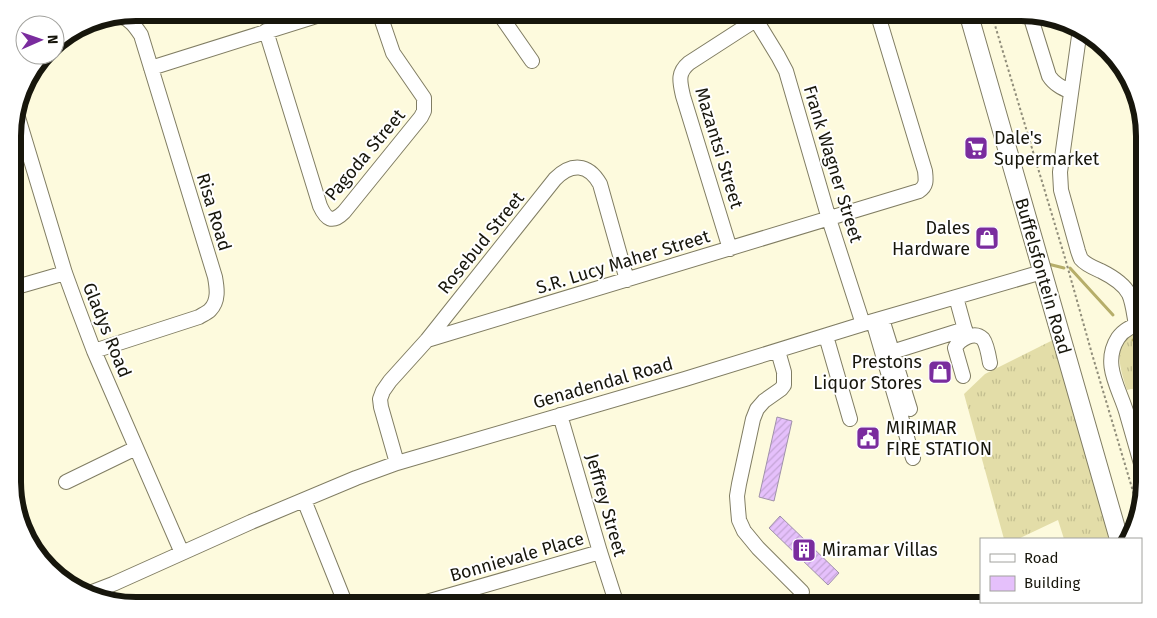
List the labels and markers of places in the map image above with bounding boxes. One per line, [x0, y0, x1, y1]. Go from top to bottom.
place label: Dale's Supermarket [994, 127, 1100, 170]
supermarket icon: Dale's Supermarket [963, 135, 989, 161]
place label: Dales Hardware [892, 217, 970, 260]
shop icon: Dales Hardware [974, 225, 1000, 251]
place label: Prestons Liquor Stores [813, 351, 922, 394]
shop icon: Prestons Liquor Stores [927, 359, 953, 385]
place label: MIRIMAR FIRE STATION [886, 417, 992, 460]
public building icon: MIRIMAR FIRE STATION [855, 425, 881, 451]
building icon: Miramar Villas [791, 537, 817, 563]
place label: Miramar Villas [822, 539, 938, 561]

